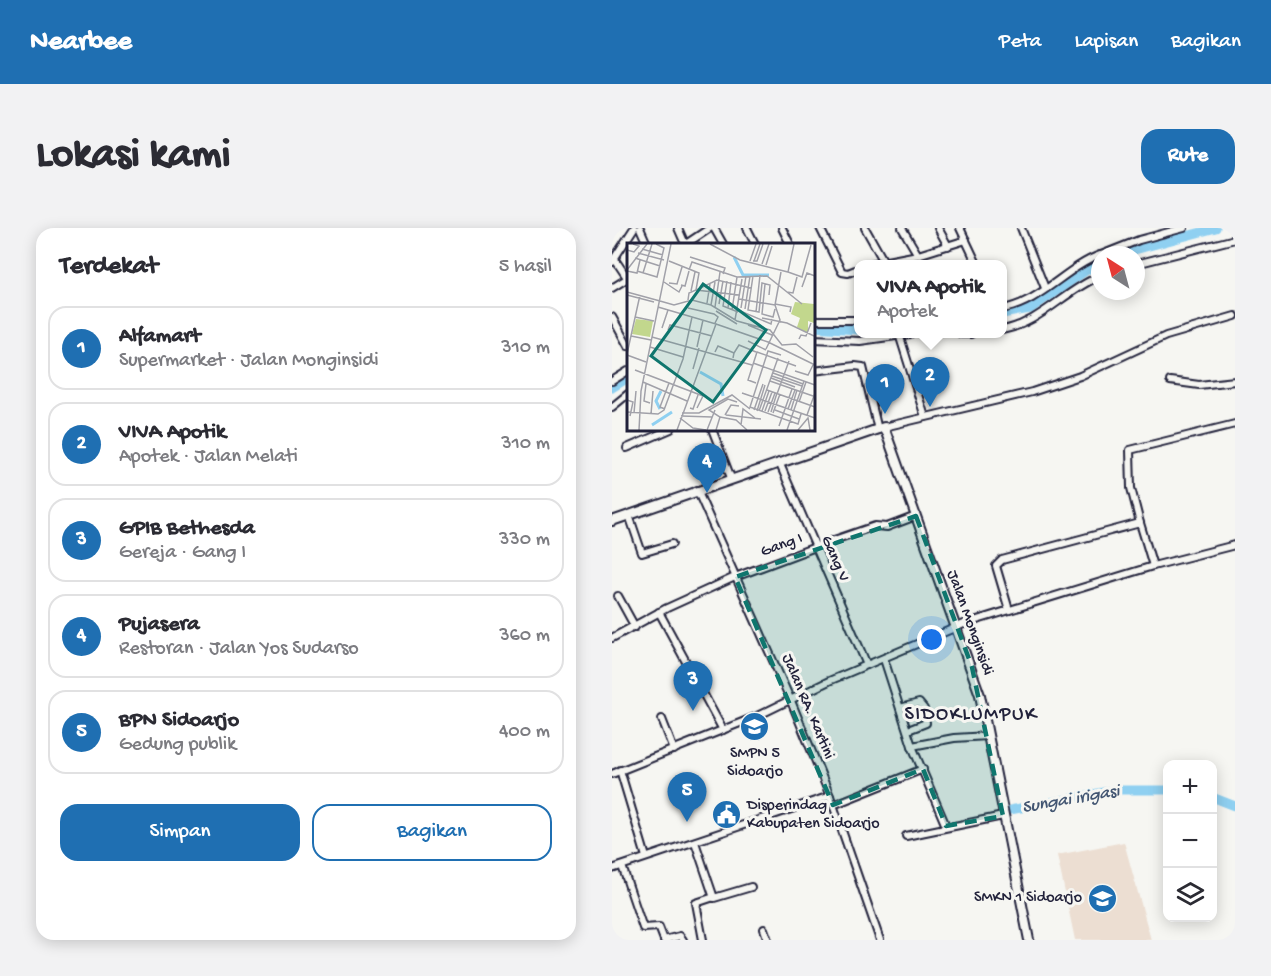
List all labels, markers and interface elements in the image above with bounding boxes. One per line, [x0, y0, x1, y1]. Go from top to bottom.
text: Nearbee [30, 26, 132, 59]
text: Peta [999, 30, 1042, 55]
text: Lapisan [1075, 30, 1138, 55]
text: Bagikan [1171, 30, 1241, 55]
button: Rute [1141, 129, 1235, 184]
text: Lokasi kami [36, 132, 231, 181]
inset map [627, 243, 814, 430]
north arrow [1091, 246, 1145, 300]
text: Terdekat [60, 252, 158, 283]
text: 5 hasil [499, 256, 552, 279]
popup [854, 260, 1007, 338]
text: VIVA Apotik [877, 275, 984, 301]
text: Apotek [877, 301, 937, 324]
text: Alfamart [119, 324, 200, 350]
text: 1 [77, 337, 86, 360]
text: 310 m [501, 337, 550, 360]
text: Supermarket · Jalan Monginsidi [119, 350, 379, 373]
pin: 2 [910, 358, 950, 407]
pin: 1 [866, 364, 904, 414]
text: VIVA Apotik [119, 420, 226, 446]
text: 2 [77, 433, 86, 456]
text: 310 m [501, 433, 550, 456]
pin: 4 [688, 444, 727, 493]
text: Apotek · Jalan Melati [119, 446, 298, 469]
text: GPIB Bethesda [119, 516, 255, 542]
text: 3 [76, 529, 87, 552]
text: 330 m [499, 529, 550, 552]
street label: Gang I [758, 530, 806, 562]
street label: Gang V [815, 533, 853, 585]
text: Gereja · Gang I [119, 542, 246, 565]
street label: Jalan Monginsidi [941, 568, 997, 678]
text: Pujasera [119, 612, 200, 638]
text: 4 [77, 625, 86, 648]
text: 360 m [499, 625, 550, 648]
your location [917, 625, 946, 654]
text: Restoran · Jalan Yos Sudarso [119, 638, 359, 661]
street label: Jalan RA. Kartini [776, 652, 838, 762]
pin: 3 [674, 662, 712, 711]
district label: SIDOKLUMPUK [904, 704, 1038, 727]
text: BPN Sidoarjo [119, 708, 239, 734]
school or university icon: SMPN 5 Sidoarjo [739, 710, 771, 742]
text: 5 [76, 721, 87, 744]
text: 400 m [499, 721, 550, 744]
text: Gedung publik [119, 734, 236, 757]
place label: SMPN 5 Sidoarjo [727, 745, 783, 782]
map controls [1163, 760, 1217, 922]
button: + [1163, 760, 1217, 814]
pin: 5 [668, 772, 706, 822]
water label: Sungai irigasi [1021, 781, 1123, 819]
place label: Disperindag Kabupaten Sidoarjo [746, 797, 880, 834]
public building icon: Disperindag Kabupaten Sidoarjo [710, 799, 742, 831]
button: Simpan [60, 804, 300, 861]
button: Bagikan [312, 804, 552, 861]
button: − [1163, 814, 1217, 868]
button: layers [1163, 868, 1217, 922]
school or university icon: SMKN 1 Sidoarjo [1087, 882, 1119, 914]
place label: SMKN 1 Sidoarjo [974, 889, 1082, 908]

